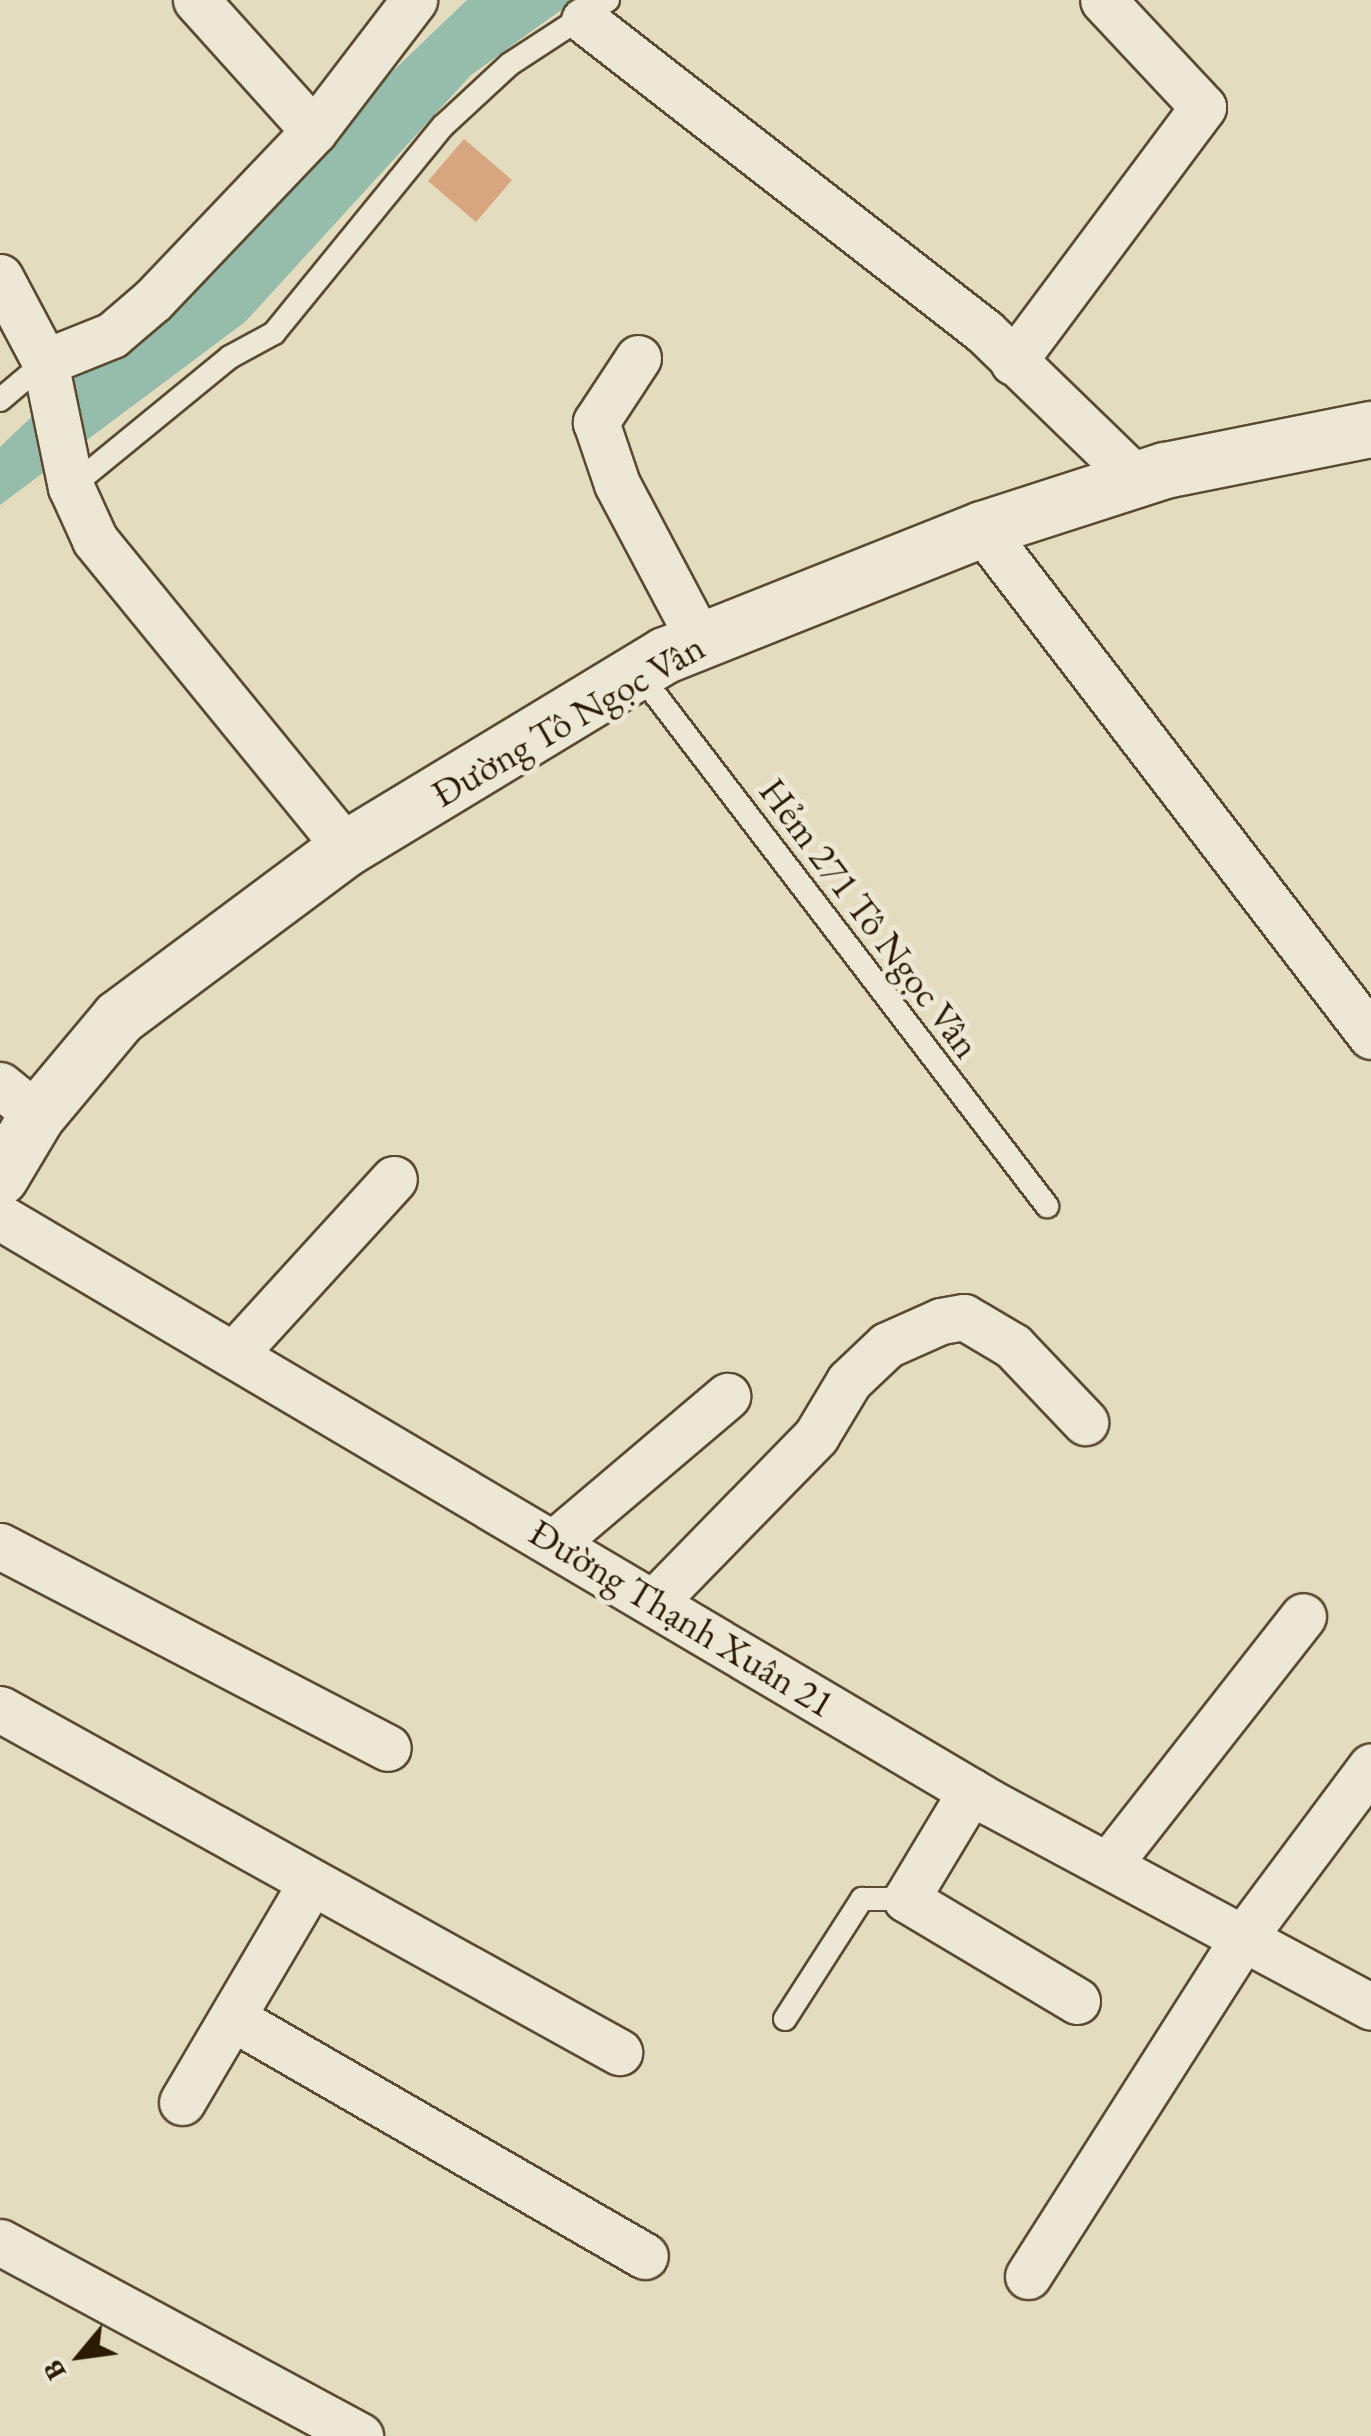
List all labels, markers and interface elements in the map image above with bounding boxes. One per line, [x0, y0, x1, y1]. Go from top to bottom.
street label: Đường Tô Ngọc Vân [424, 624, 712, 816]
street label: Hẻm 271 Tô Ngọc Vân [750, 769, 990, 1067]
street label: Đường Thạnh Xuân 21 [522, 1509, 842, 1727]
north arrow [30, 2306, 130, 2406]
text: B [34, 2354, 74, 2387]

